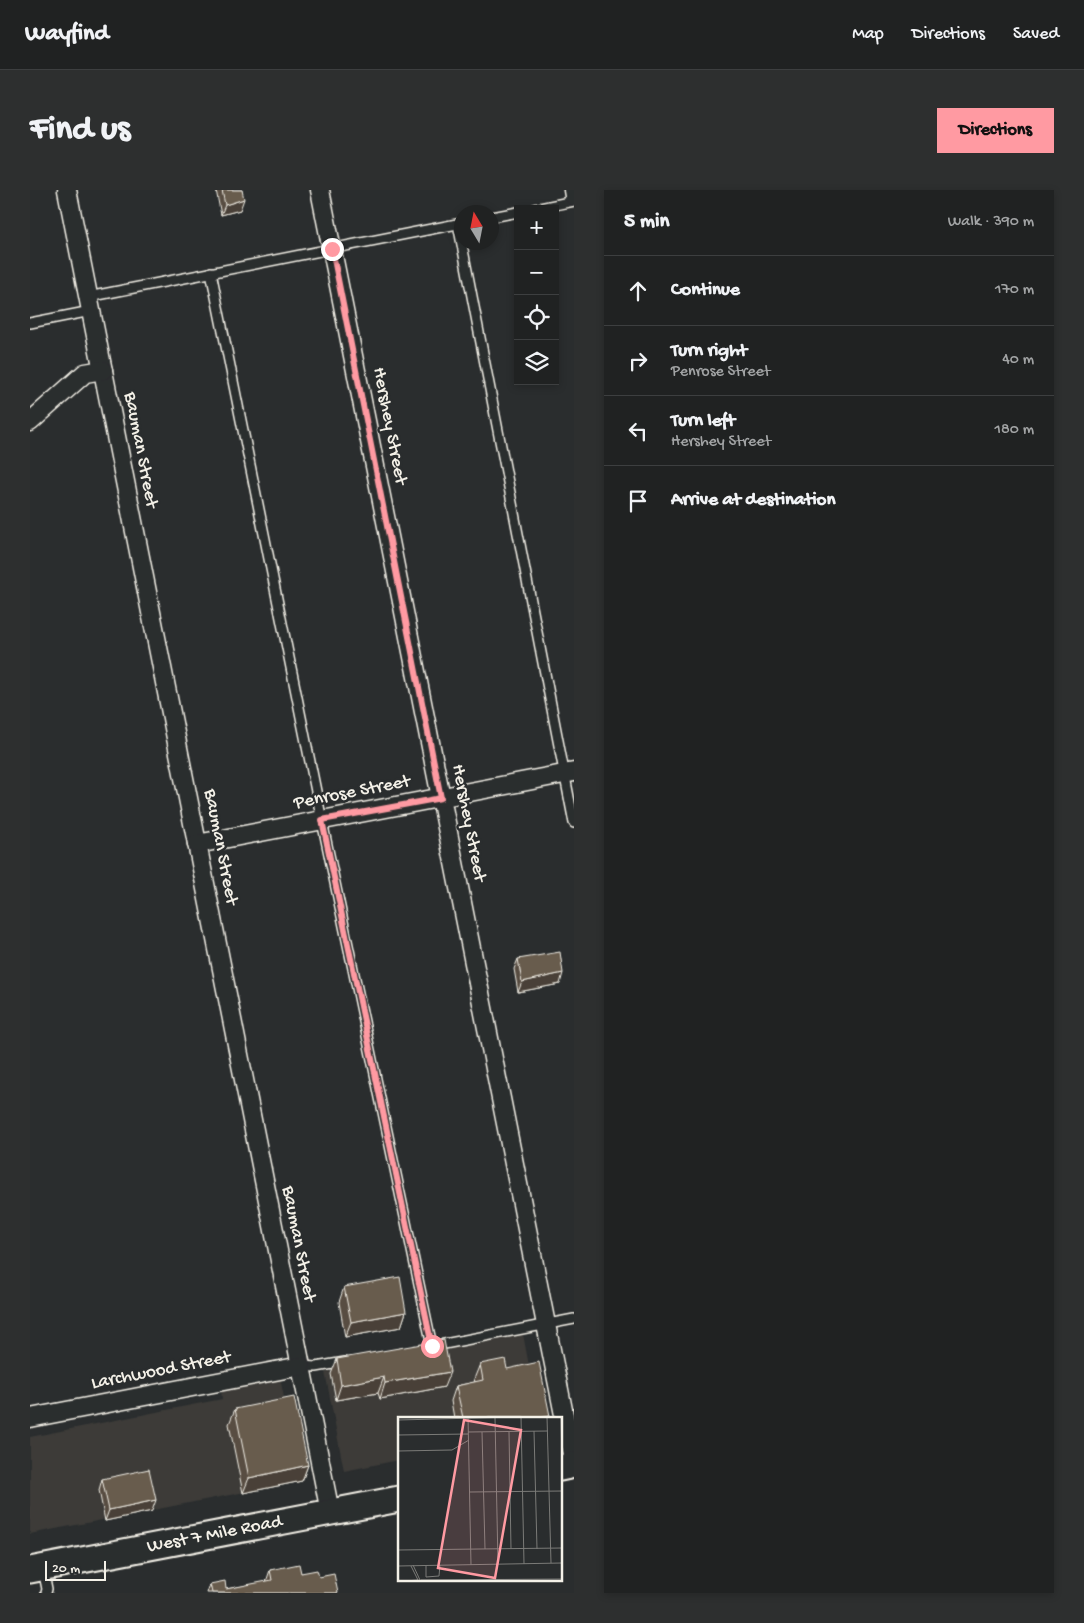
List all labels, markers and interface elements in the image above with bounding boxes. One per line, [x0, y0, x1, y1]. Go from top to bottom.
text: Wayfind [25, 20, 109, 49]
text: Map [852, 24, 884, 45]
text: Directions [912, 24, 985, 45]
text: Saved [1013, 24, 1059, 45]
button: Directions [937, 108, 1054, 153]
text: Find us [30, 110, 130, 151]
north arrow [454, 205, 499, 250]
map controls [514, 205, 559, 385]
button: + [514, 205, 559, 250]
text: 5 min [624, 210, 669, 235]
text: Walk · 390 m [948, 213, 1034, 232]
route end [321, 238, 344, 261]
button: − [514, 250, 559, 295]
icon: ahead [624, 277, 652, 305]
text: Continue [671, 279, 740, 302]
text: 170 m [995, 281, 1034, 300]
button: locate [514, 295, 559, 340]
button: layers [514, 340, 559, 385]
text: Turn right [671, 340, 747, 363]
icon: right [624, 347, 652, 375]
text: 40 m [1002, 351, 1034, 370]
text: Penrose Street [671, 363, 770, 382]
street label: Hershey Street [366, 365, 412, 489]
street label: Bauman Street [117, 389, 163, 512]
text: Turn left [671, 410, 735, 433]
icon: left [624, 417, 652, 445]
text: 180 m [995, 421, 1034, 440]
text: Hershey Street [671, 433, 771, 452]
icon: arrive [624, 487, 652, 515]
text: Arrive at destination [671, 489, 835, 512]
street label: Hershey Street [445, 762, 491, 886]
street label: Penrose Street [291, 770, 414, 816]
street label: Bauman Street [197, 786, 243, 909]
street label: Bauman Street [275, 1183, 321, 1306]
route start [421, 1335, 444, 1358]
street label: Larchwood Street [89, 1346, 235, 1396]
inset map [398, 1417, 562, 1580]
street label: West 7 Mile Road [145, 1510, 286, 1559]
scale bar [45, 1558, 106, 1581]
text: 20 m [52, 1561, 80, 1578]

